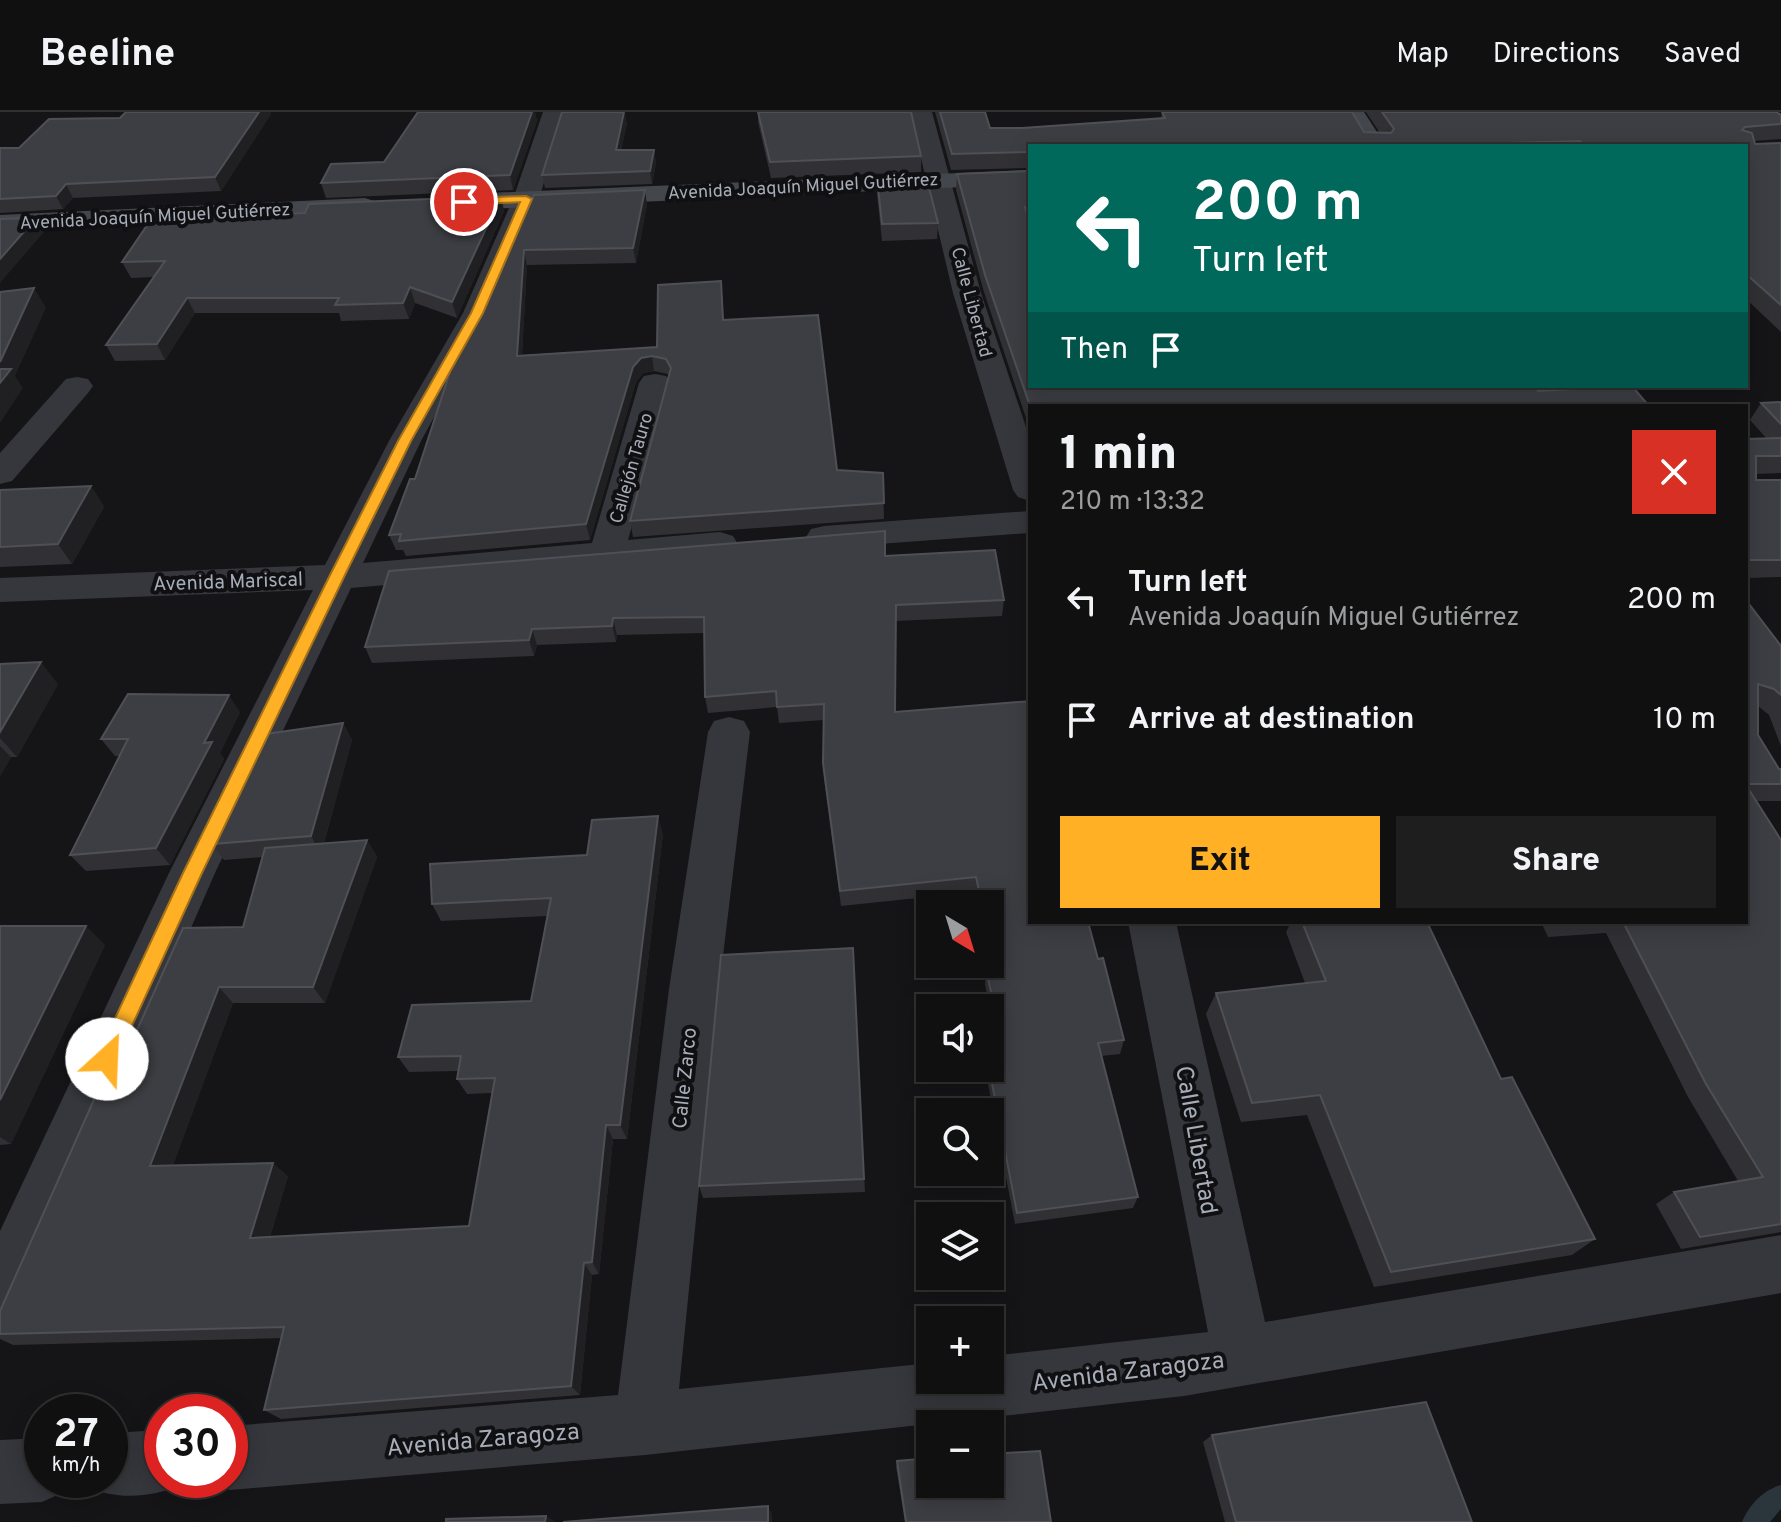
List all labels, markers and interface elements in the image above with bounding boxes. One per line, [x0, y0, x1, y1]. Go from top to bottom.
text: Beeline [40, 31, 175, 80]
text: Map [1396, 37, 1449, 73]
text: Directions [1493, 37, 1620, 73]
text: Saved [1664, 37, 1741, 73]
pin [430, 168, 498, 236]
street label: Avenida Joaquín Miguel Gutiérrez [667, 169, 939, 206]
text: 200 m [1192, 170, 1363, 240]
icon: left [1060, 176, 1164, 280]
icon: arrive [442, 180, 486, 224]
street label: Avenida Joaquín Miguel Gutiérrez [19, 199, 291, 236]
text: Turn left [1192, 239, 1329, 285]
street label: Calle Libertad [945, 245, 996, 360]
icon: arrive [1144, 328, 1188, 372]
text: Then [1060, 332, 1128, 369]
street label: Callejón Tauro [606, 410, 659, 526]
text: 1 min [1060, 426, 1177, 486]
button: close [1632, 430, 1716, 514]
text: 210 m · 13:32 [1060, 486, 1205, 519]
text: Turn left [1128, 565, 1248, 602]
street label: Avenida Mariscal [153, 567, 304, 599]
icon: left [1060, 578, 1104, 622]
text: 200 m [1627, 582, 1716, 619]
text: Avenida Joaquín Miguel Gutiérrez [1128, 602, 1519, 635]
icon: arrive [1060, 698, 1104, 742]
text: Arrive at destination [1128, 702, 1414, 739]
text: 10 m [1653, 702, 1716, 739]
button: Exit [1060, 816, 1380, 908]
button: Share [1396, 816, 1716, 908]
north arrow [916, 890, 1004, 978]
map controls [916, 890, 1004, 1498]
button: sound [916, 994, 1004, 1082]
position arrow [65, 1017, 149, 1101]
street label: Calle Zarco [668, 1026, 704, 1130]
street label: Calle Libertad [1167, 1063, 1223, 1217]
button: search [916, 1098, 1004, 1186]
button: layers [916, 1202, 1004, 1290]
button: + [916, 1306, 1004, 1394]
street label: Avenida Zaragoza [1030, 1346, 1226, 1400]
speed limit sign: 30 [144, 1394, 248, 1498]
button: − [916, 1410, 1004, 1498]
text: 27 [53, 1411, 99, 1461]
street label: Avenida Zaragoza [386, 1418, 581, 1464]
text: km/h [52, 1453, 100, 1479]

